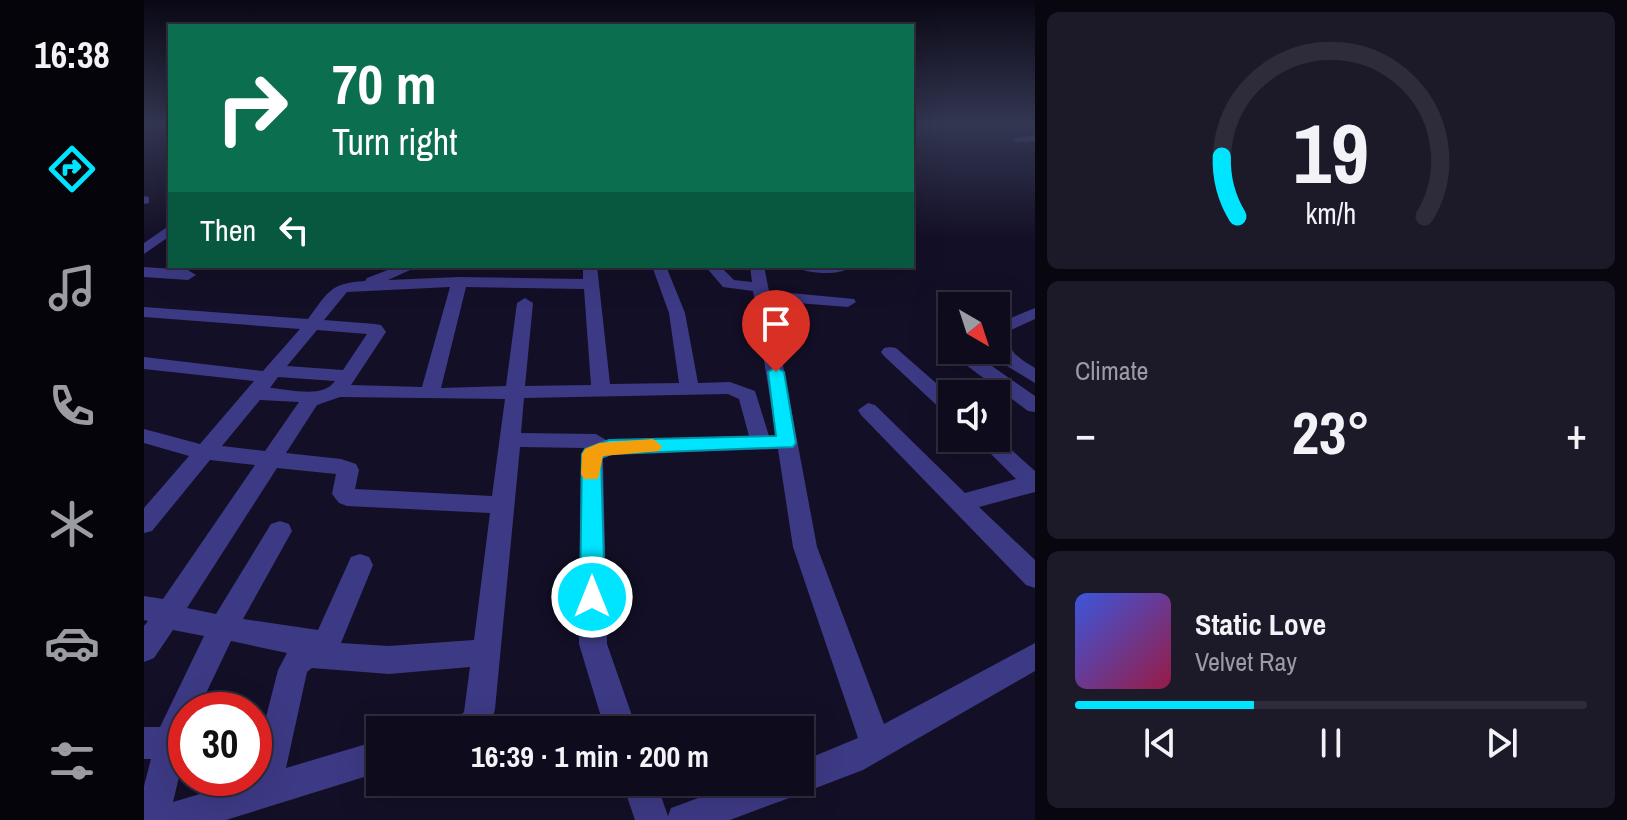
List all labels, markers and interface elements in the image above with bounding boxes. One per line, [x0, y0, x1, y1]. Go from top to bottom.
text: 16:38 [34, 31, 110, 79]
text: 70 m [332, 46, 437, 121]
icon: right [200, 56, 304, 160]
text: 19 [1293, 96, 1369, 208]
text: Turn right [332, 118, 457, 166]
icon: directions [44, 141, 100, 197]
text: km/h [1306, 194, 1356, 233]
icon: left [272, 208, 316, 252]
text: Then [200, 210, 256, 250]
icon: music [44, 260, 100, 316]
pin [742, 290, 810, 372]
north arrow [938, 292, 1010, 364]
map controls [938, 292, 1010, 452]
icon: arrive [754, 302, 798, 346]
text: Climate [1075, 353, 1148, 388]
icon: phone [44, 378, 100, 434]
button: sound [938, 380, 1010, 452]
text: 23° [1292, 392, 1370, 473]
text: − [1075, 403, 1096, 463]
text: + [1566, 403, 1587, 463]
icon: climate [44, 496, 100, 552]
position arrow [550, 555, 634, 639]
text: Static Love [1195, 604, 1326, 644]
icon: car [44, 615, 100, 671]
text: Velvet Ray [1195, 644, 1297, 679]
speed limit sign: 30 [168, 692, 272, 796]
icon: previous [1138, 721, 1182, 765]
icon: pause [1309, 721, 1353, 765]
icon: next [1480, 721, 1524, 765]
icon: filters [44, 733, 100, 789]
text: 16:39 · 1 min · 200 m [471, 736, 709, 776]

